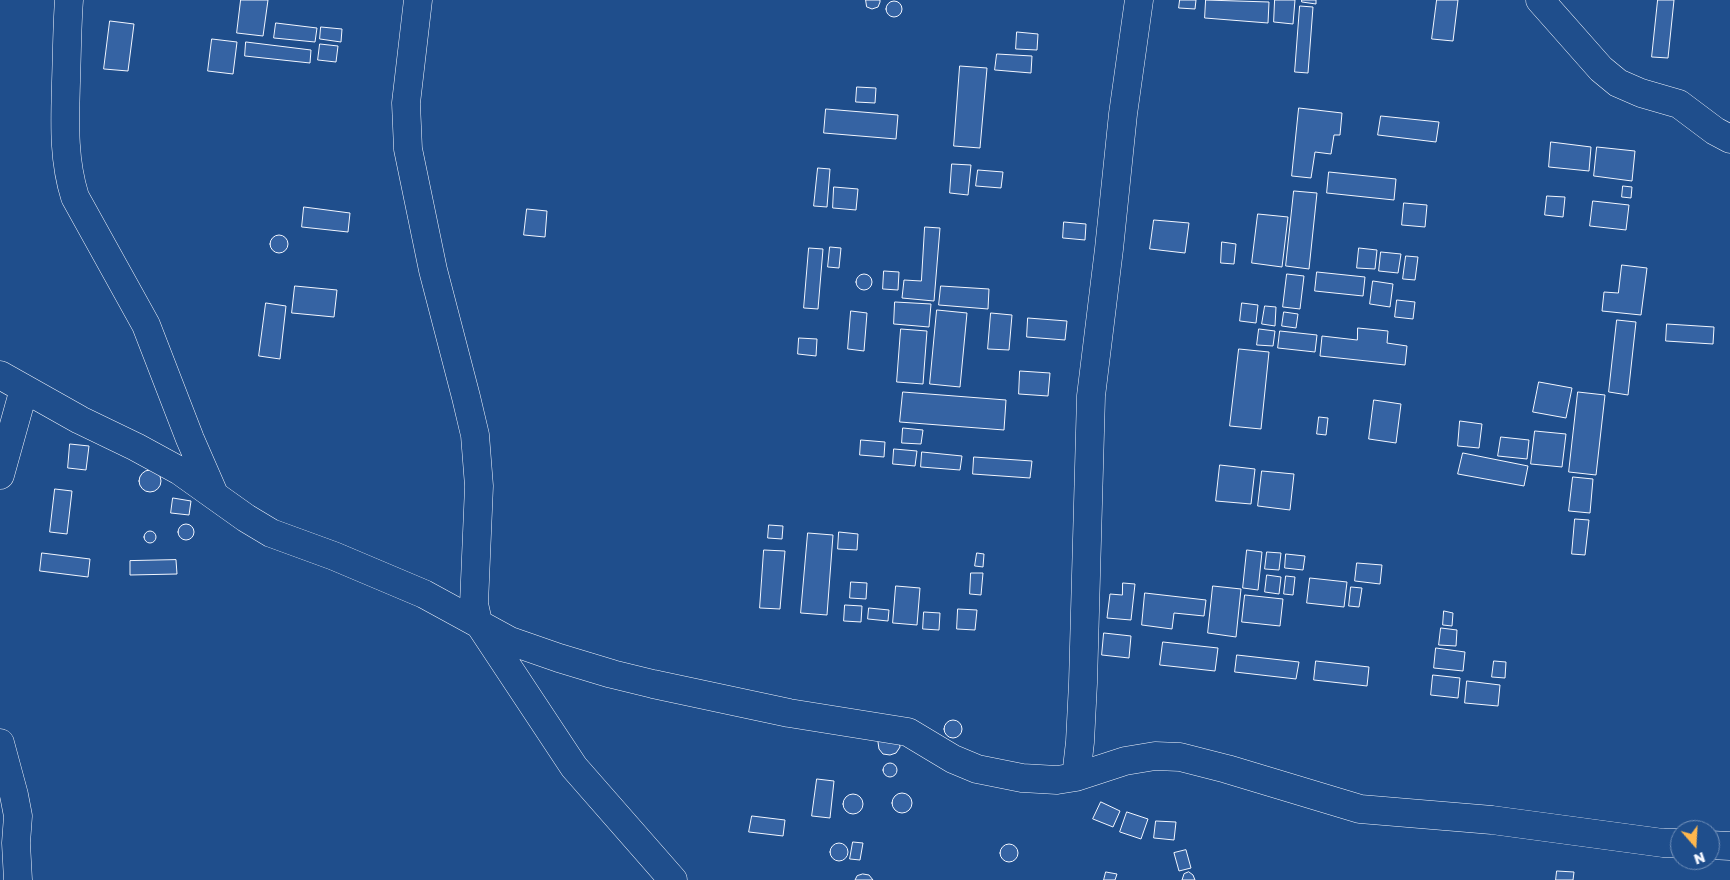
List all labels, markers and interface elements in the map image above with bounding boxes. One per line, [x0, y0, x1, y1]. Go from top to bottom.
north arrow [1670, 820, 1720, 870]
text: N [1692, 849, 1708, 868]

